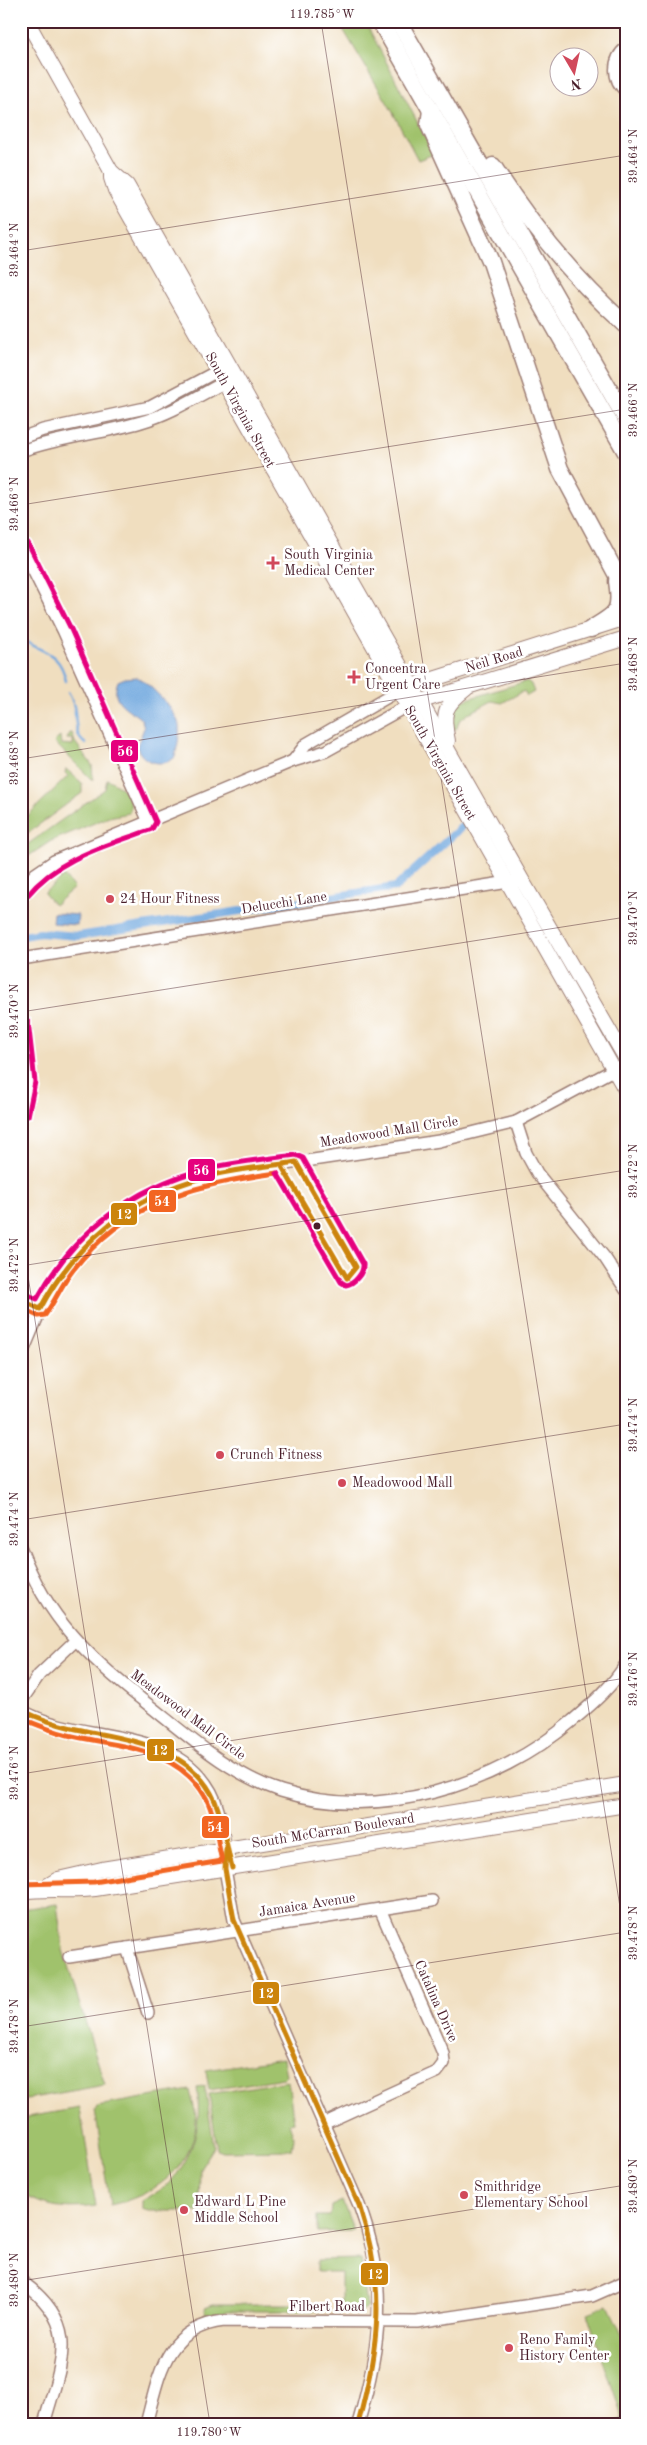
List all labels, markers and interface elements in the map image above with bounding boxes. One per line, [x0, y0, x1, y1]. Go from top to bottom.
text: 119.785°W [290, 8, 355, 21]
north arrow [550, 48, 600, 98]
text: N [569, 76, 582, 92]
text: 39.464°N [628, 129, 640, 183]
text: 39.464°N [9, 223, 21, 277]
street label: South Virginia Street [202, 350, 278, 470]
text: 39.466°N [628, 383, 640, 437]
text: 39.466°N [9, 477, 21, 531]
place label: South Virginia Medical Center [284, 548, 375, 578]
marker: South Virginia Medical Center [266, 556, 280, 570]
text: 39.468°N [628, 637, 640, 691]
street label: Neil Road [463, 645, 525, 675]
place label: Concentra Urgent Care [365, 662, 441, 692]
marker: Concentra Urgent Care [347, 670, 361, 684]
street label: South Virginia Street [401, 703, 479, 823]
text: 39.468°N [9, 731, 21, 785]
line badge: 56 [110, 739, 139, 763]
text: 56 [117, 745, 133, 759]
street label: Delucchi Lane [240, 889, 328, 917]
text: 39.470°N [628, 891, 640, 945]
place label: 24 Hour Fitness [120, 892, 220, 906]
marker: 24 Hour Fitness [104, 893, 116, 905]
text: 39.470°N [9, 984, 21, 1038]
street label: Meadowood Mall Circle [319, 1114, 459, 1150]
text: 39.472°N [628, 1144, 640, 1198]
line badge: 56 [187, 1158, 216, 1182]
text: 56 [193, 1164, 209, 1178]
line badge: 54 [148, 1189, 177, 1213]
text: 54 [154, 1195, 170, 1209]
line badge: 12 [110, 1202, 138, 1226]
text: 12 [116, 1208, 132, 1222]
unlabelled marker [312, 1221, 322, 1231]
text: 39.472°N [9, 1238, 21, 1292]
text: 39.474°N [628, 1398, 640, 1452]
place label: Crunch Fitness [230, 1448, 322, 1462]
marker: Crunch Fitness [214, 1449, 226, 1461]
place label: Meadowood Mall [352, 1476, 453, 1490]
marker: Meadowood Mall [336, 1477, 348, 1489]
text: 39.474°N [9, 1492, 21, 1546]
text: 39.476°N [628, 1652, 640, 1706]
street label: Meadowood Mall Circle [128, 1667, 248, 1763]
line badge: 12 [146, 1738, 175, 1762]
text: 12 [152, 1744, 168, 1758]
text: 39.476°N [9, 1746, 21, 1800]
street label: South McCarran Boulevard [251, 1811, 415, 1851]
line badge: 54 [201, 1815, 230, 1839]
text: 54 [207, 1821, 223, 1835]
street label: Jamaica Avenue [258, 1890, 356, 1920]
text: 39.478°N [628, 1906, 640, 1960]
street label: Catalina Drive [412, 1958, 460, 2044]
line badge: 12 [252, 1981, 280, 2005]
text: 12 [258, 1987, 274, 2001]
text: 39.478°N [9, 1999, 21, 2053]
text: 39.480°N [628, 2159, 640, 2213]
place label: Smithridge Elementary School [474, 2180, 588, 2210]
marker: Smithridge Elementary School [458, 2189, 470, 2201]
place label: Edward L Pine Middle School [194, 2195, 286, 2225]
marker: Edward L Pine Middle School [178, 2204, 190, 2216]
text: 39.480°N [9, 2253, 21, 2307]
line badge: 12 [360, 2262, 389, 2286]
text: 12 [367, 2268, 383, 2282]
street label: Filbert Road [289, 2300, 365, 2314]
place label: Reno Family History Center [519, 2333, 610, 2363]
marker: Reno Family History Center [503, 2342, 515, 2354]
text: 119.780°W [177, 2427, 242, 2439]

